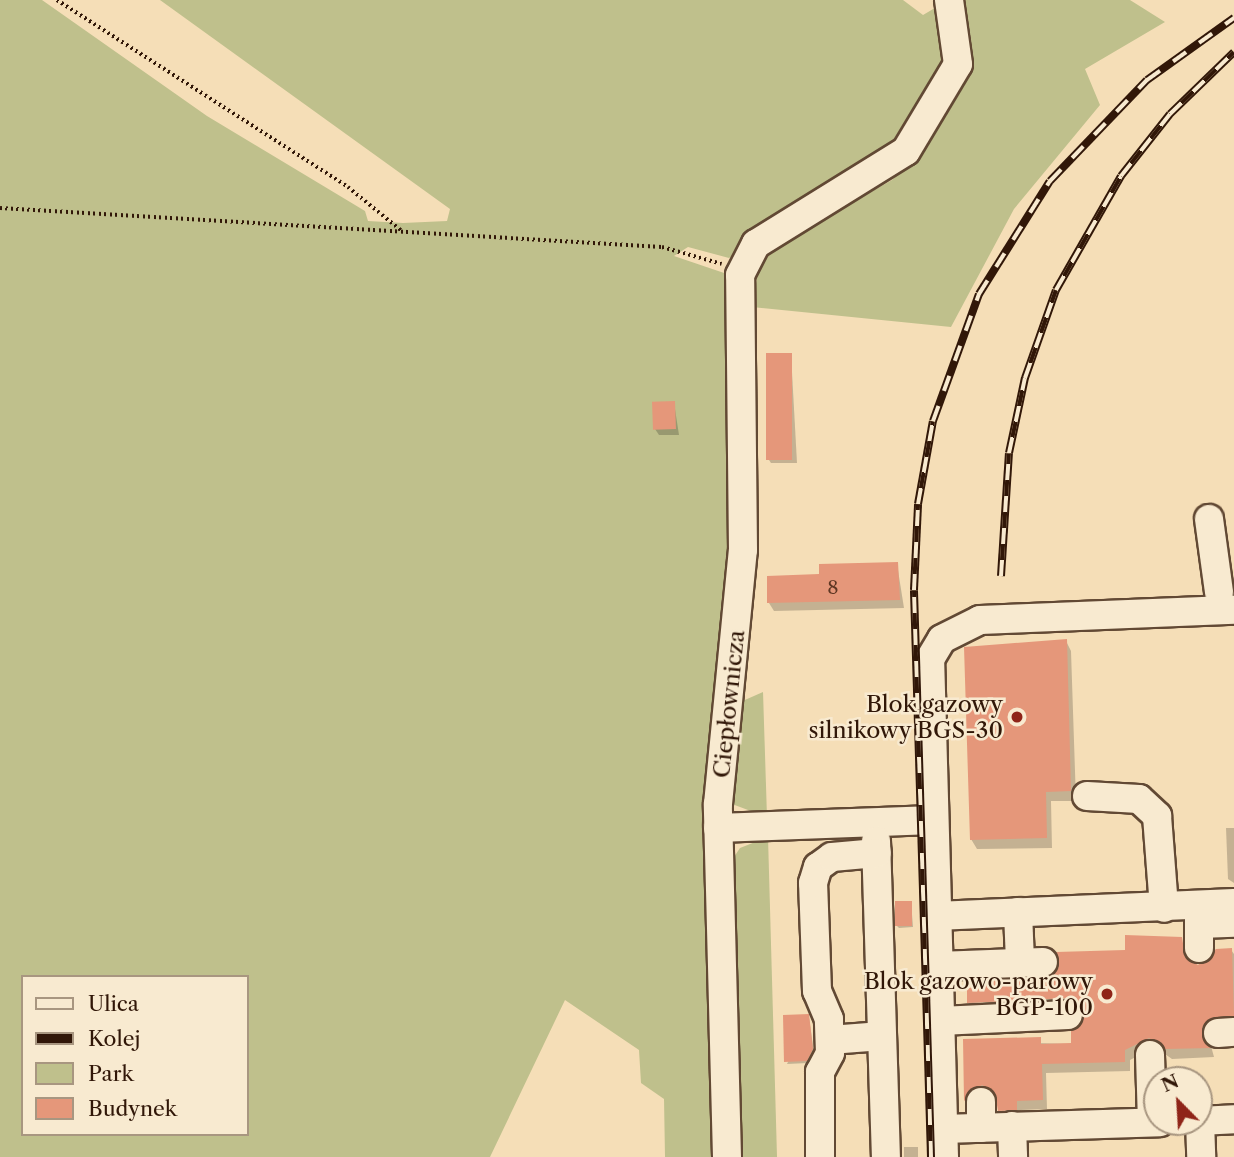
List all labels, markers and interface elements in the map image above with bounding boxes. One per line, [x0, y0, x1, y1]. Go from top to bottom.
house number: 8 [827, 577, 839, 599]
street label: Ciepłownicza [708, 629, 750, 779]
place label: Blok gazowy silnikowy BGS-30 [808, 690, 1003, 744]
marker: Blok gazowy silnikowy BGS-30 [1009, 709, 1025, 725]
place label: Blok gazowo-parowy BGP-100 [863, 967, 1093, 1021]
legend [21, 975, 248, 1136]
marker: Blok gazowo-parowy BGP-100 [1099, 986, 1115, 1002]
text: Ulica [88, 991, 139, 1016]
text: Kolej [88, 1026, 140, 1051]
text: Park [88, 1061, 134, 1086]
north arrow [1143, 1066, 1213, 1136]
text: N [1158, 1069, 1182, 1097]
text: Budynek [88, 1096, 177, 1121]

